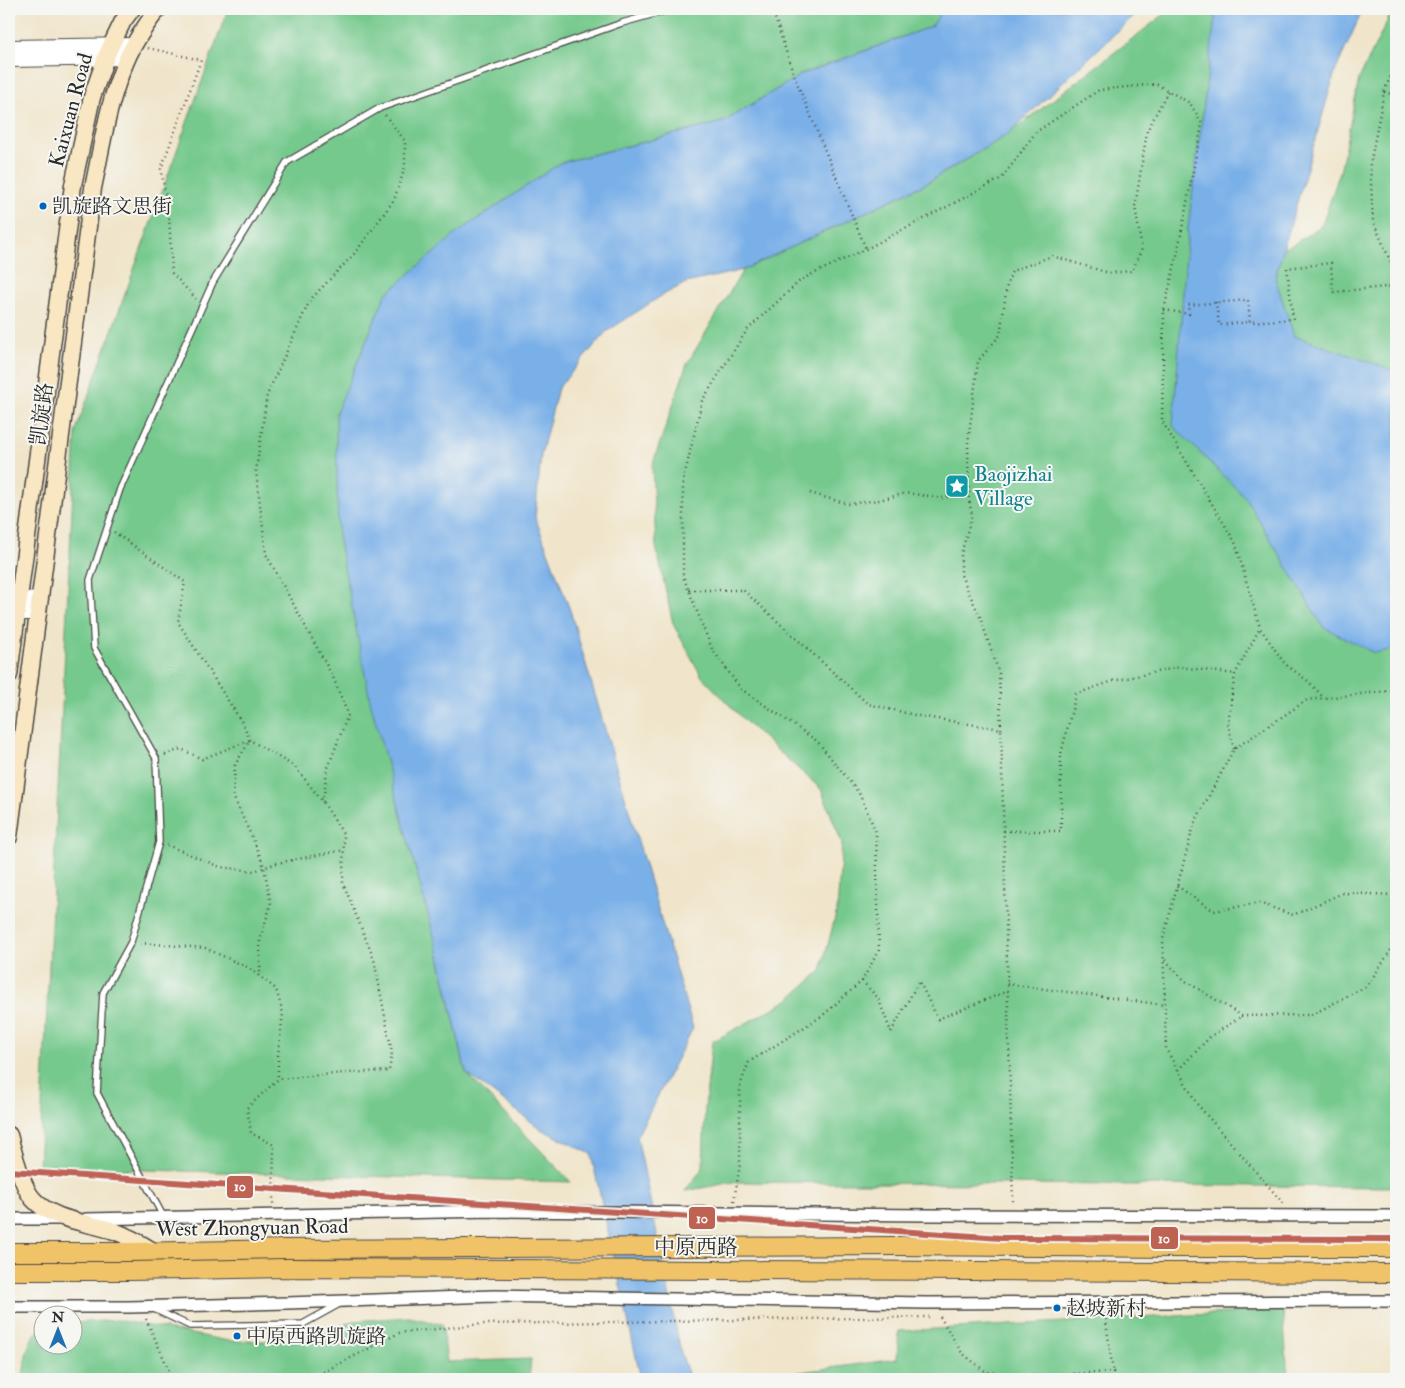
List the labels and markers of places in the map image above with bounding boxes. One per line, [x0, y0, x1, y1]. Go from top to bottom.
place label: 凯旋路文思街 [52, 194, 172, 219]
marker: 凯旋路文思街 [38, 201, 48, 211]
place label: Baojizhai Village [974, 461, 1053, 512]
place icon: Baojizhai Village [944, 473, 970, 499]
place label: 赵坡新村 [1066, 1296, 1146, 1321]
marker: 赵坡新村 [1052, 1303, 1062, 1313]
place label: 中原西路凯旋路 [246, 1324, 386, 1349]
marker: 中原西路凯旋路 [232, 1331, 242, 1341]

